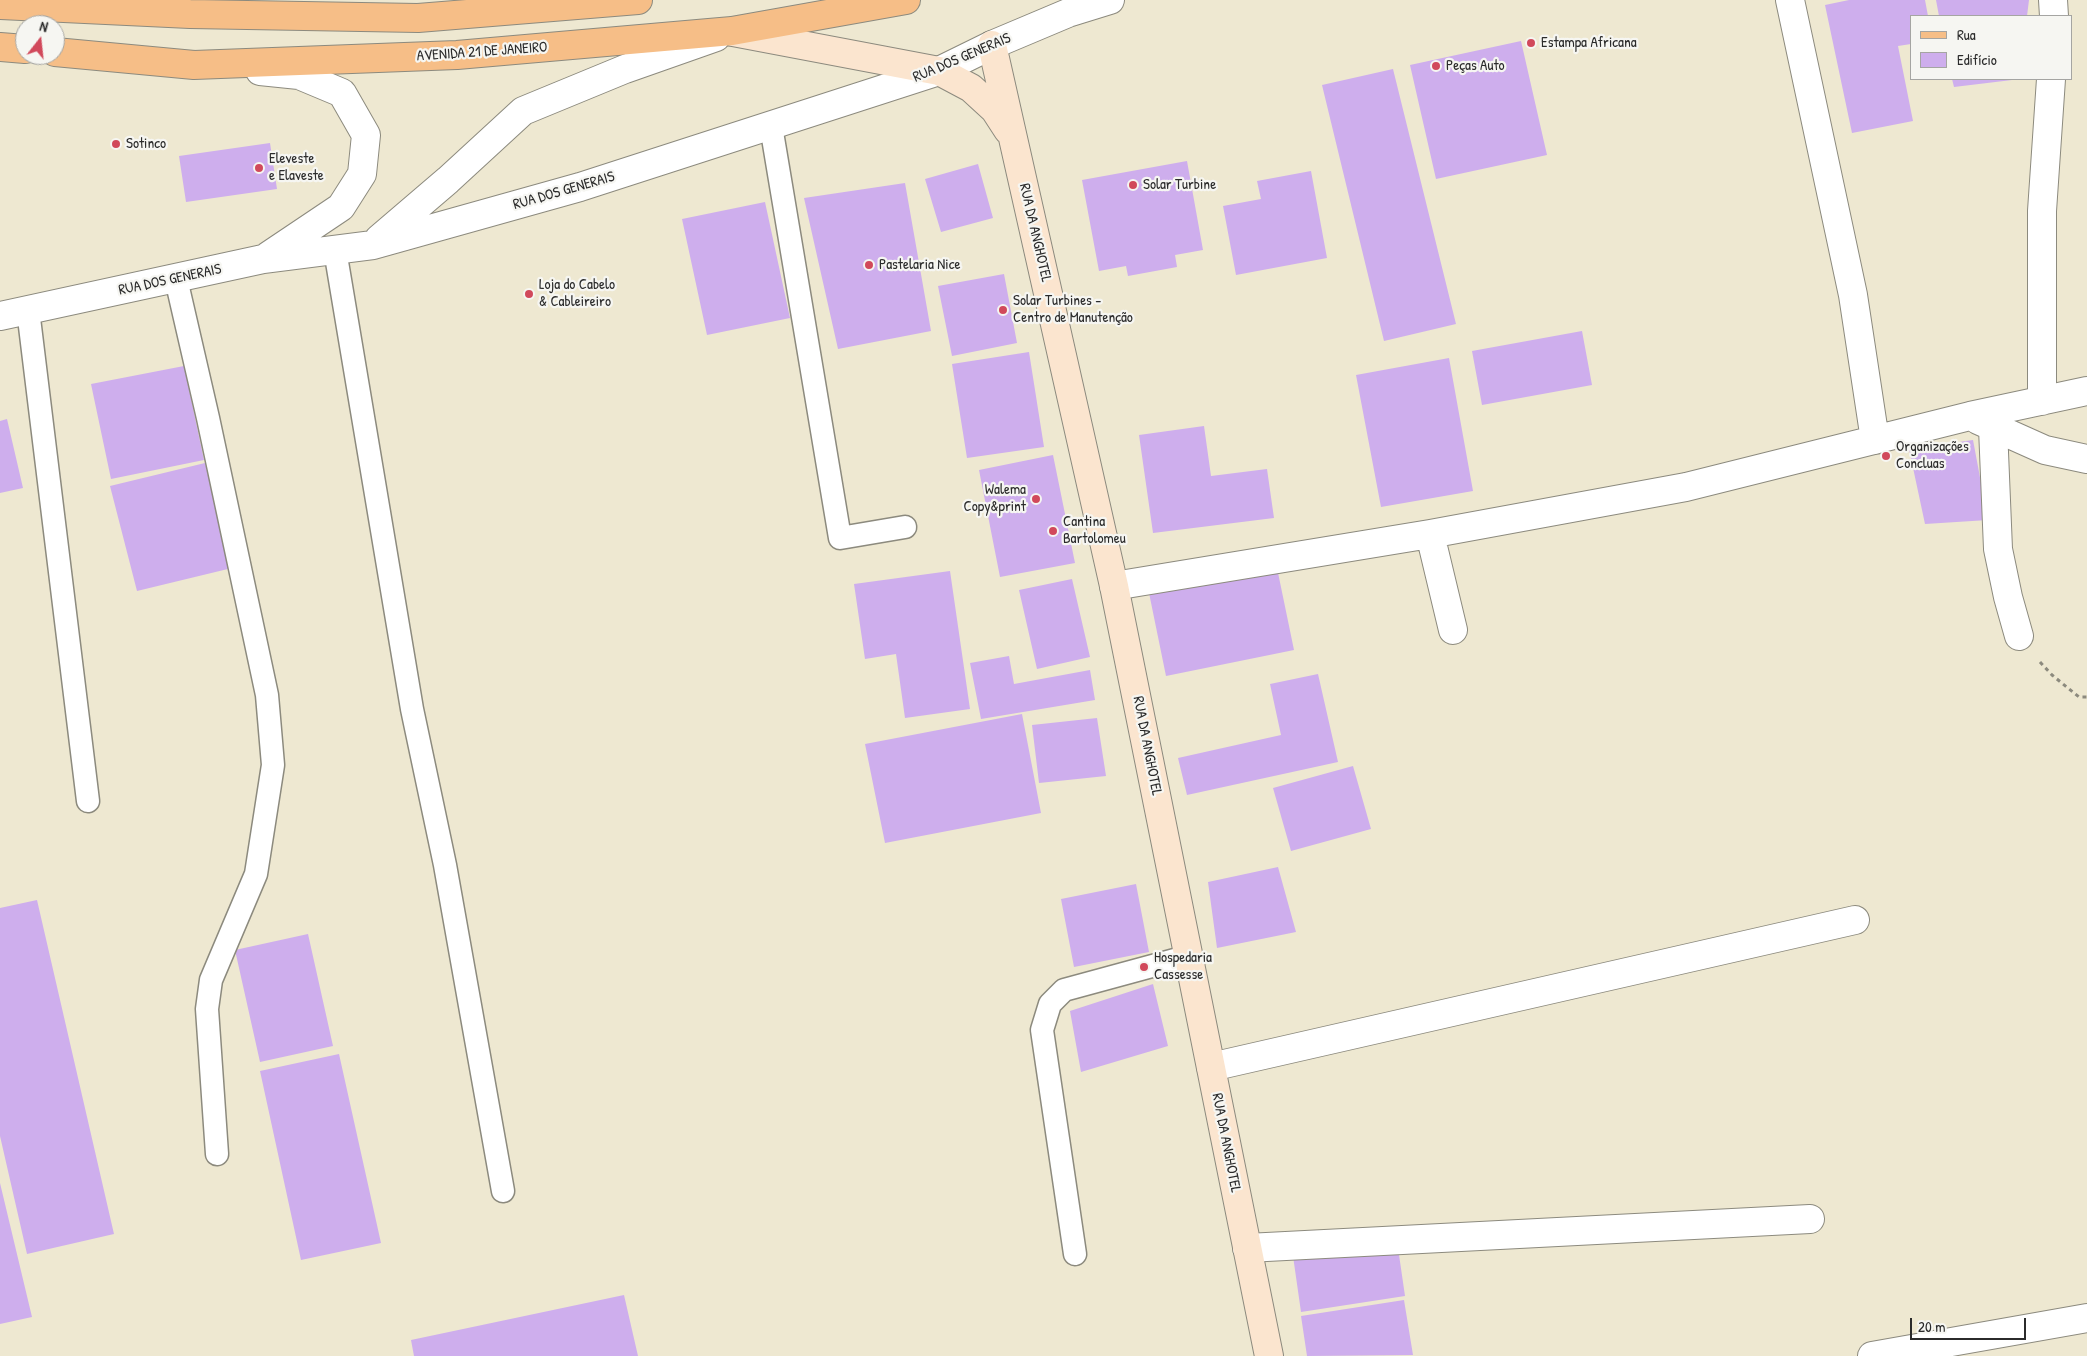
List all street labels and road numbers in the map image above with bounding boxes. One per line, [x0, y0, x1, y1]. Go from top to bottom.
street label: RUA DOS GENERAIS [910, 29, 1014, 87]
street label: AVENIDA 21 DE JANEIRO [416, 38, 548, 66]
street label: RUA DOS GENERAIS [511, 168, 617, 214]
street label: RUA DA ANGHOTEL [1015, 182, 1055, 284]
street label: RUA DOS GENERAIS [117, 260, 223, 300]
street label: RUA DA ANGHOTEL [1129, 695, 1165, 797]
street label: RUA DA ANGHOTEL [1208, 1092, 1244, 1194]

